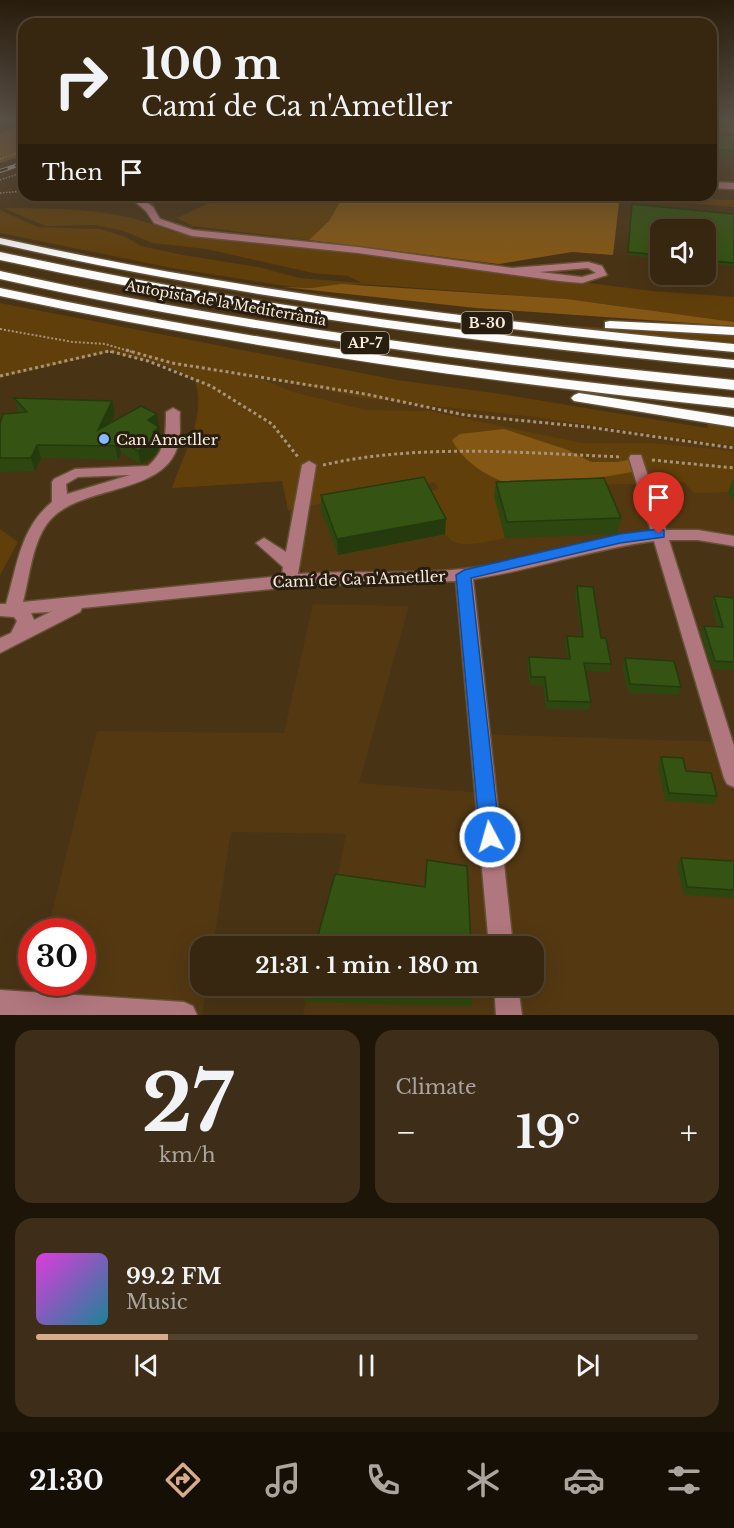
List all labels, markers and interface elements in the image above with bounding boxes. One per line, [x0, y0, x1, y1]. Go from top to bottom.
text: 100 m [141, 38, 280, 90]
icon: right [42, 42, 120, 120]
text: Camí de Ca n'Ametller [141, 90, 452, 123]
icon: arrive [115, 156, 148, 189]
text: Then [42, 159, 103, 186]
map controls [650, 219, 716, 285]
button: sound [650, 219, 716, 285]
street label: Autopista de la Mediterrània [123, 276, 328, 330]
road number: B-30 [462, 312, 512, 334]
road number: AP-7 [341, 332, 389, 354]
place label: Can Ametller [116, 430, 219, 449]
marker: Can Ametller [97, 432, 111, 446]
pin [633, 472, 684, 534]
icon: arrive [642, 481, 675, 514]
street label: Camí de Ca n'Ametller [272, 566, 447, 592]
position arrow [458, 805, 522, 869]
speed limit sign: 30 [18, 918, 96, 996]
text: 21:31 · 1 min · 180 m [255, 952, 479, 979]
text: 27 [142, 1055, 233, 1152]
text: Climate [396, 1075, 476, 1099]
text: 19° [516, 1104, 581, 1160]
text: − [396, 1112, 416, 1153]
text: + [680, 1112, 698, 1153]
text: km/h [159, 1143, 216, 1167]
text: 99.2 FM [126, 1263, 221, 1290]
text: Music [126, 1290, 187, 1314]
icon: previous [130, 1349, 163, 1382]
icon: pause [350, 1349, 383, 1382]
icon: next [571, 1349, 604, 1382]
icon: directions [162, 1459, 204, 1501]
icon: music [262, 1459, 304, 1501]
icon: phone [362, 1459, 404, 1501]
icon: climate [462, 1459, 504, 1501]
icon: car [563, 1459, 605, 1501]
icon: filters [663, 1459, 705, 1501]
text: 21:30 [29, 1464, 104, 1497]

